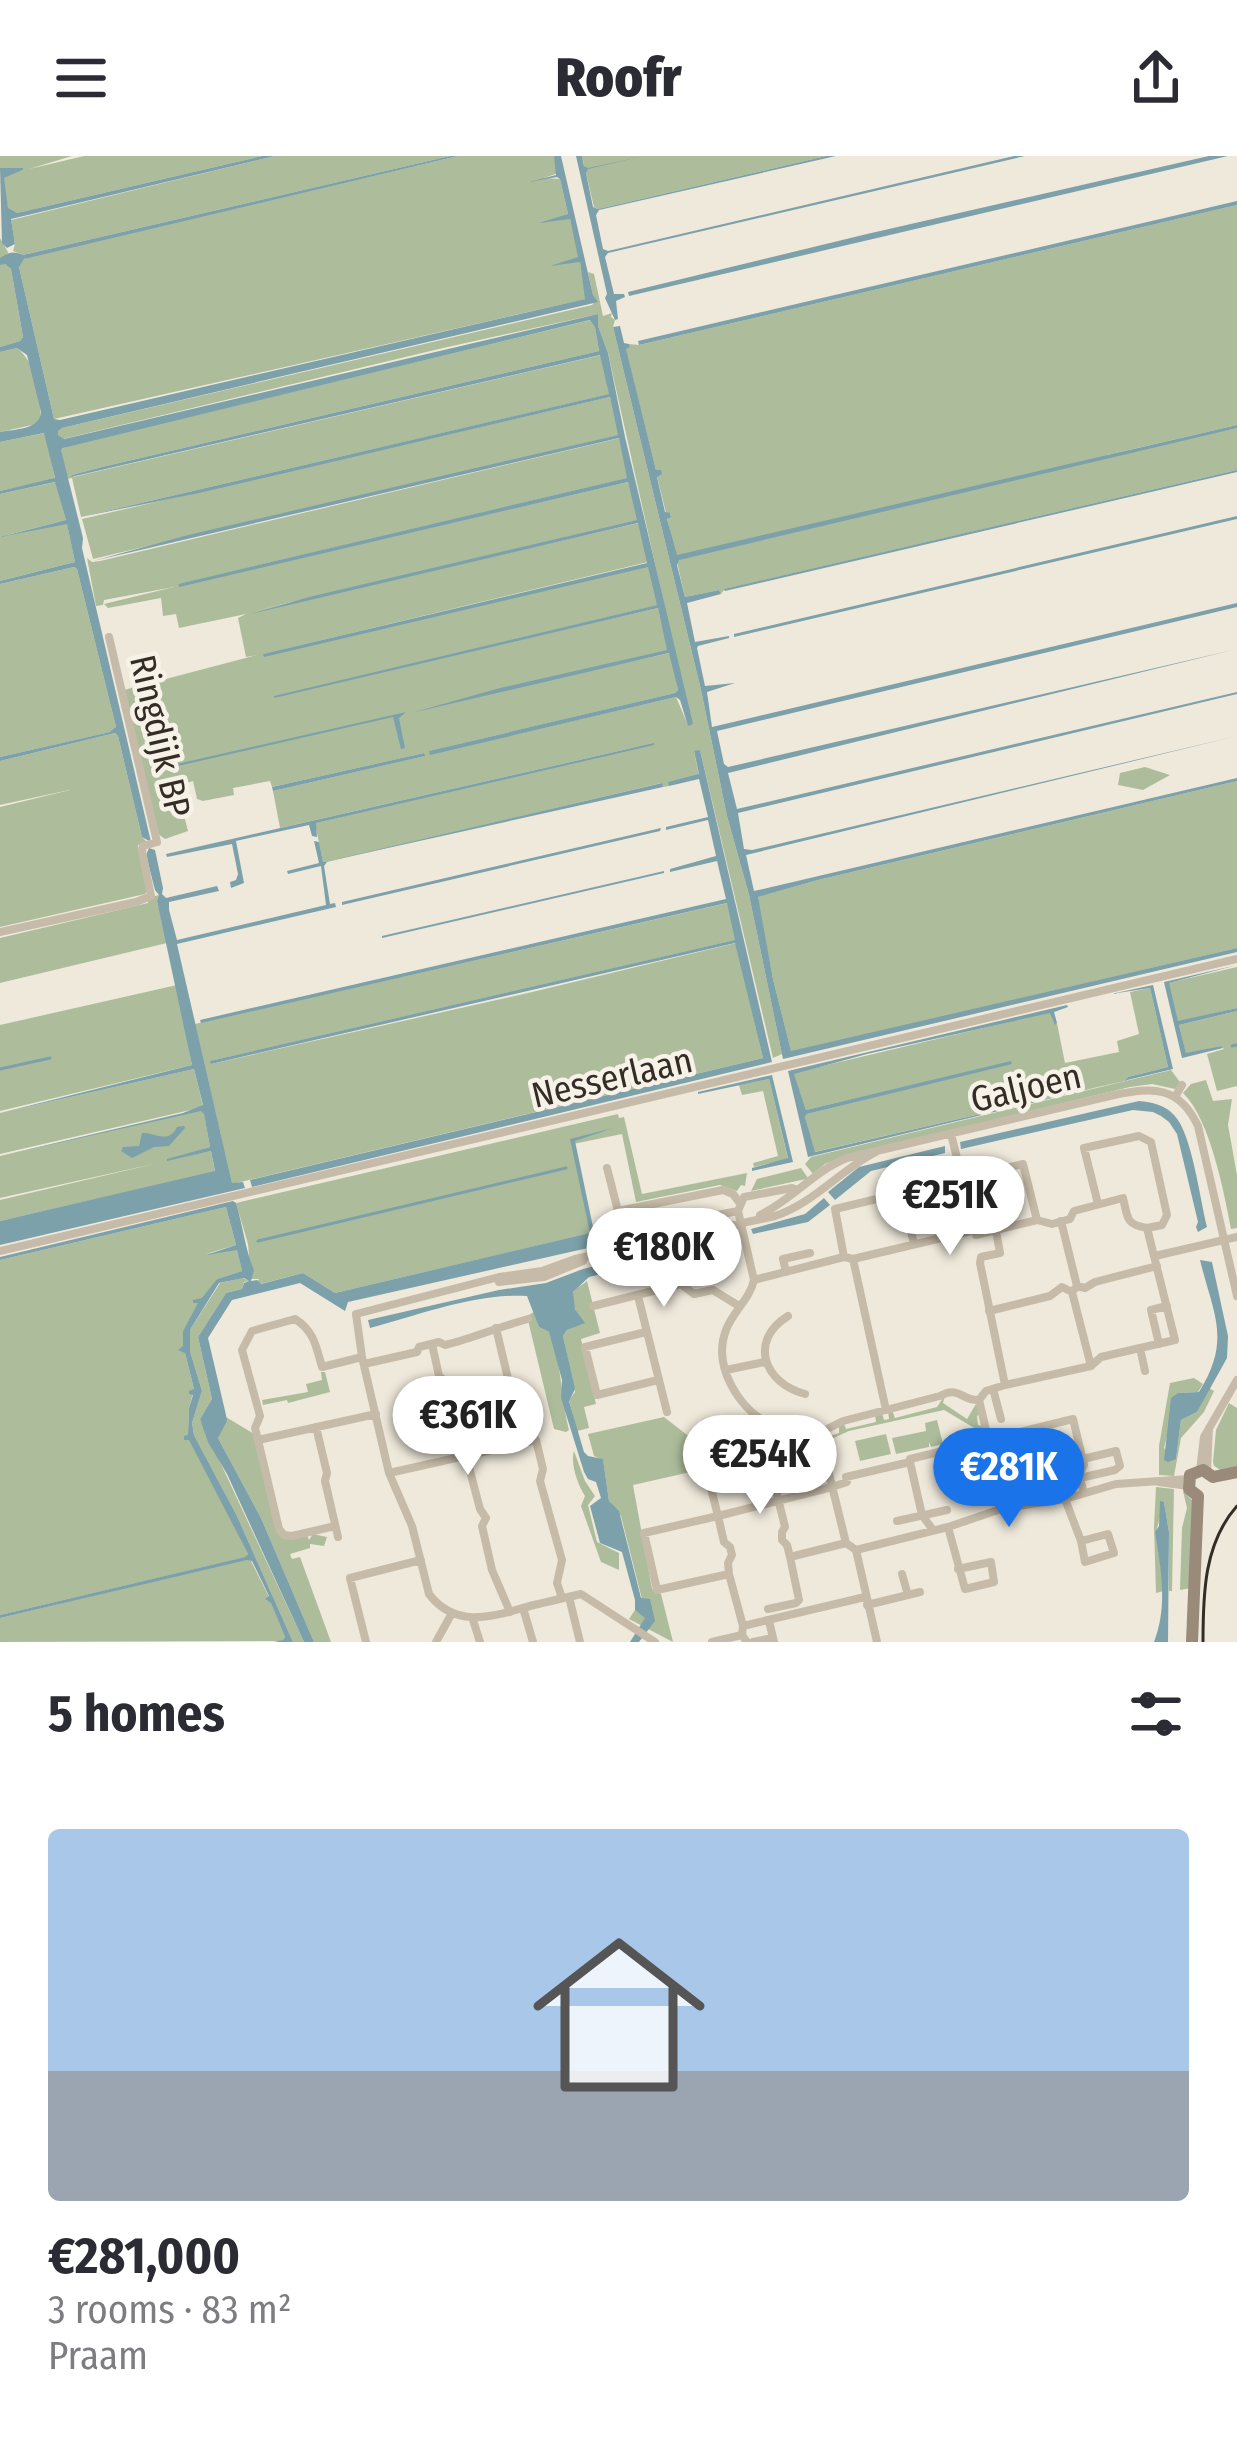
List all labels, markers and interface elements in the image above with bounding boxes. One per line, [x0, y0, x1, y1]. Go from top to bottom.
icon: menu [48, 45, 114, 111]
icon: share [1123, 45, 1189, 111]
text: Roofr [556, 46, 681, 110]
street label: Ringdijk BP [120, 651, 200, 821]
street label: Nesserlaan [527, 1038, 697, 1118]
street label: Galjoen [966, 1054, 1086, 1122]
pin: €251K [866, 1156, 1034, 1258]
text: €251K [903, 1172, 997, 1218]
pin: €180K [580, 1208, 748, 1310]
text: €180K [614, 1224, 714, 1270]
pin: €361K [384, 1376, 552, 1478]
text: €361K [420, 1392, 516, 1438]
pin: €254K [676, 1415, 844, 1517]
pin: €281K [925, 1428, 1093, 1530]
text: €254K [710, 1431, 810, 1477]
text: €281K [960, 1444, 1058, 1490]
icon: filters [1123, 1681, 1189, 1747]
text: 5 homes [48, 1683, 225, 1745]
icon: home [511, 1907, 727, 2123]
text: €281,000 [48, 2225, 240, 2287]
text: 3 rooms · 83 m² [48, 2287, 292, 2333]
text: Praam [48, 2333, 148, 2379]

